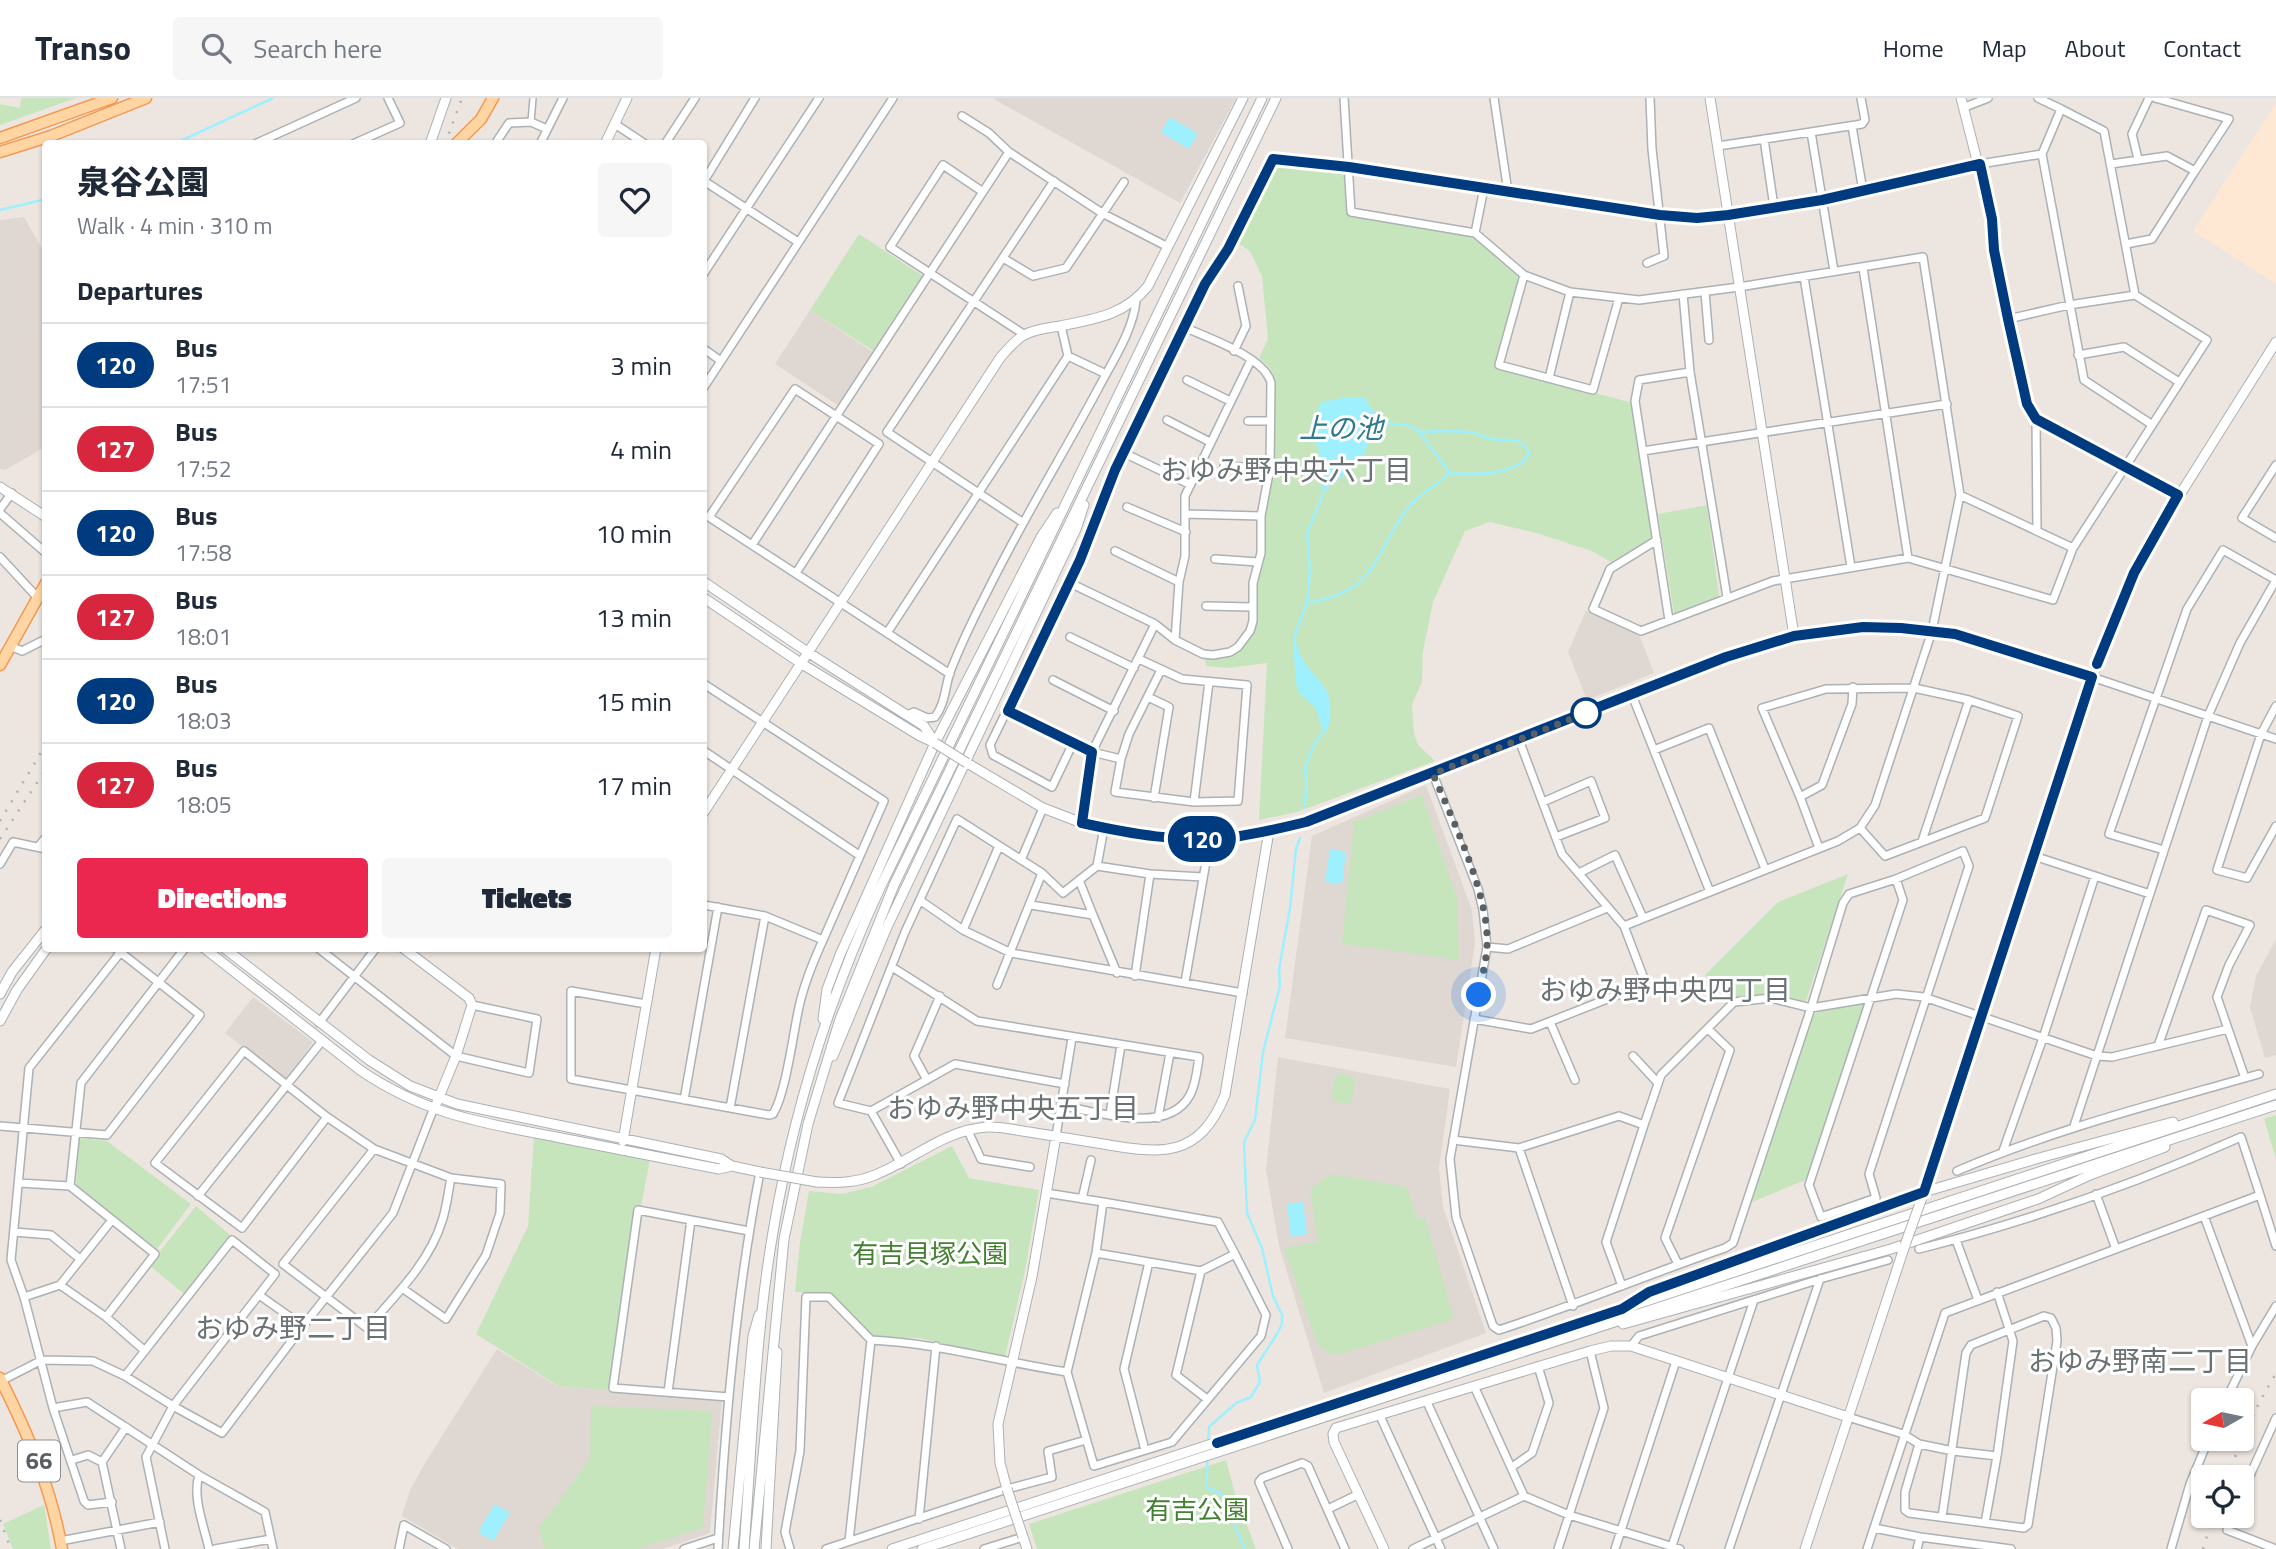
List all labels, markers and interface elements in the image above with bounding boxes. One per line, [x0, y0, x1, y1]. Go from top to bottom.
search box [173, 17, 663, 80]
text: Transo [35, 23, 131, 73]
icon: search [197, 29, 235, 67]
text: Search here [253, 29, 382, 68]
text: Home [1883, 30, 1944, 66]
text: Map [1982, 30, 2027, 66]
text: About [2065, 30, 2125, 66]
text: Contact [2163, 30, 2241, 66]
text: 泉谷公園 [77, 157, 209, 207]
button: heart [598, 163, 672, 237]
text: Walk · 4 min · 310 m [77, 208, 273, 243]
text: Departures [77, 271, 203, 310]
text: Bus [175, 328, 217, 367]
text: 3 min [610, 346, 672, 385]
text: 120 [95, 347, 136, 383]
text: 17:51 [175, 367, 232, 402]
water label: 上の池 [1299, 406, 1386, 449]
text: Bus [175, 412, 217, 451]
text: 4 min [610, 430, 672, 469]
text: 127 [95, 431, 136, 467]
district label: おゆみ野中央六丁目 [1160, 448, 1412, 491]
text: 17:52 [175, 451, 232, 486]
text: Bus [175, 496, 217, 535]
text: 10 min [596, 514, 672, 553]
text: 120 [95, 515, 136, 551]
text: 17:58 [175, 535, 232, 570]
text: Bus [175, 580, 217, 619]
text: 13 min [596, 598, 672, 637]
text: 127 [95, 599, 136, 635]
text: 18:01 [175, 619, 232, 654]
text: Bus [175, 664, 217, 703]
text: 15 min [596, 682, 672, 721]
text: 120 [95, 683, 136, 719]
unlabelled marker [1571, 698, 1601, 728]
text: 18:03 [175, 703, 232, 738]
text: Bus [175, 748, 217, 787]
text: 17 min [596, 766, 672, 805]
text: 127 [95, 767, 136, 803]
text: 18:05 [175, 787, 232, 822]
line badge: 120 [1162, 816, 1242, 862]
text: 120 [1182, 821, 1222, 857]
button: Directions [77, 858, 368, 938]
button: Tickets [382, 858, 672, 938]
district label: おゆみ野中央四丁目 [1539, 968, 1791, 1011]
your location [1461, 977, 1496, 1012]
district label: おゆみ野中央五丁目 [887, 1086, 1139, 1129]
park label: 有吉貝塚公園 [852, 1234, 1008, 1273]
district label: おゆみ野二丁目 [195, 1306, 391, 1349]
district label: おゆみ野南二丁目 [2028, 1339, 2252, 1382]
north arrow [2191, 1388, 2254, 1451]
map controls [2191, 1388, 2254, 1528]
road number: 66 [18, 1441, 60, 1482]
button: locate [2191, 1465, 2254, 1528]
park label: 有吉公園 [1145, 1490, 1249, 1529]

